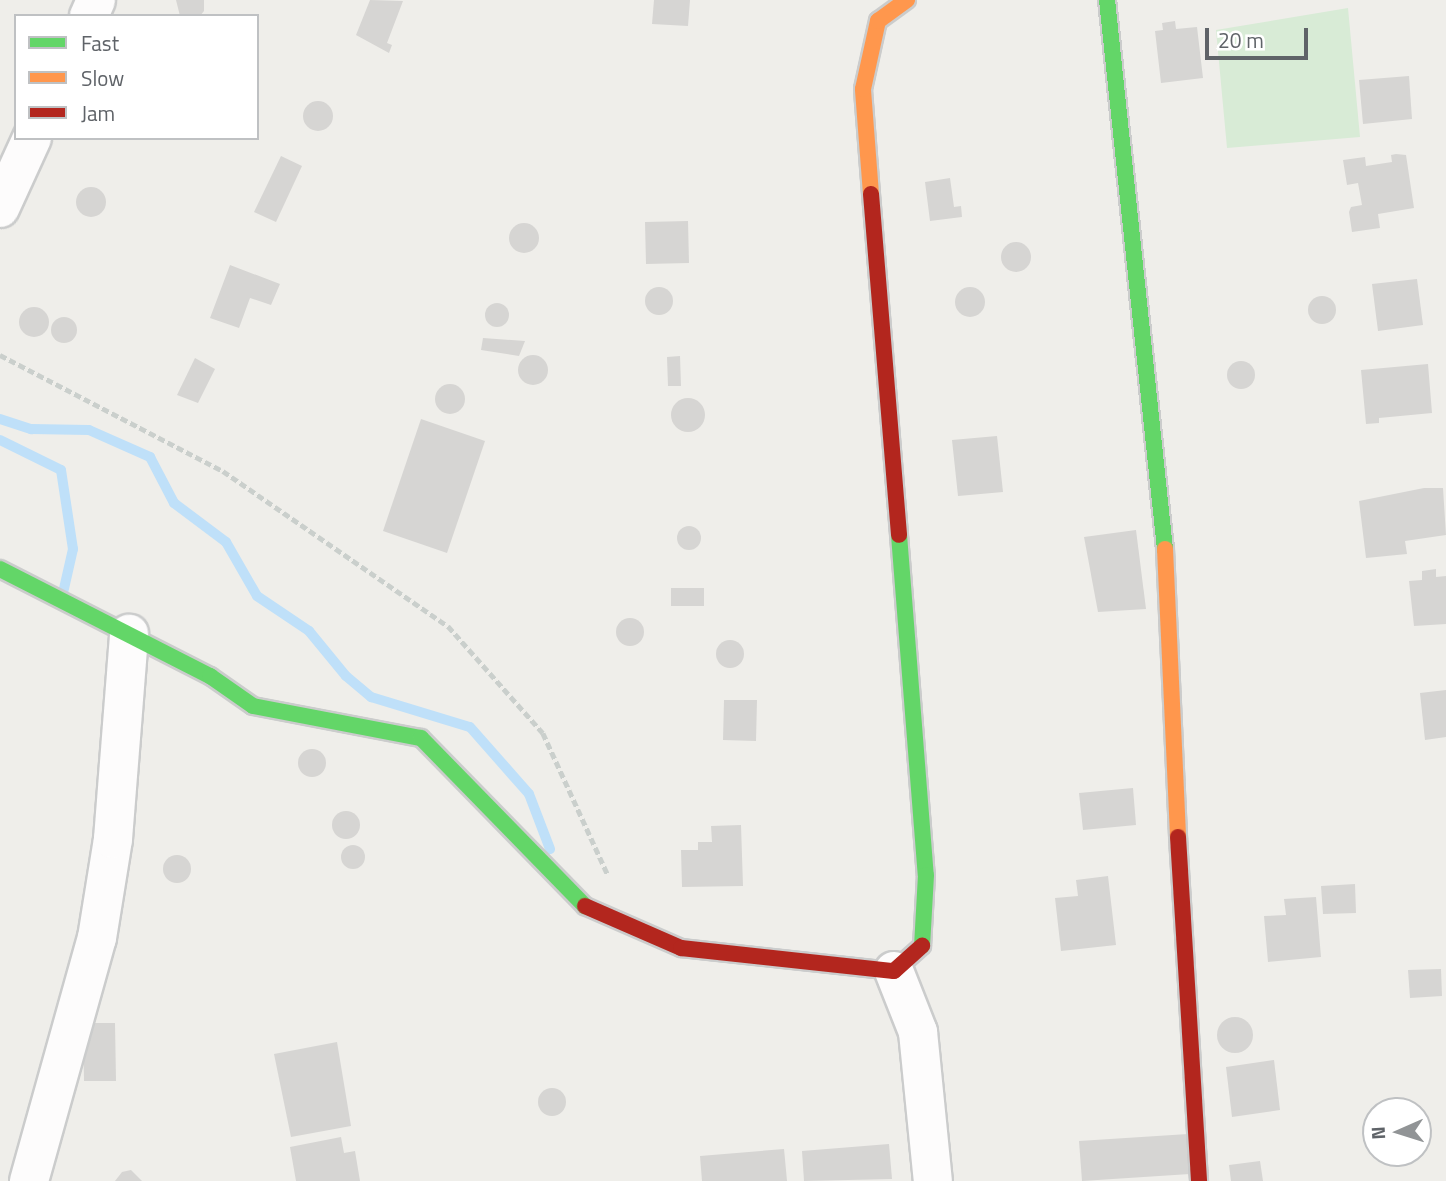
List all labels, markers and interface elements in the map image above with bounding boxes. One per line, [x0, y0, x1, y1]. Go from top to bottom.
legend [14, 14, 259, 140]
scale bar [1208, 14, 1311, 58]
text: 20 m [1218, 24, 1264, 56]
text: Fast [81, 27, 119, 59]
text: Slow [81, 62, 124, 94]
text: Jam [81, 97, 115, 129]
north arrow [1362, 1097, 1432, 1167]
text: N [1363, 1126, 1392, 1140]

